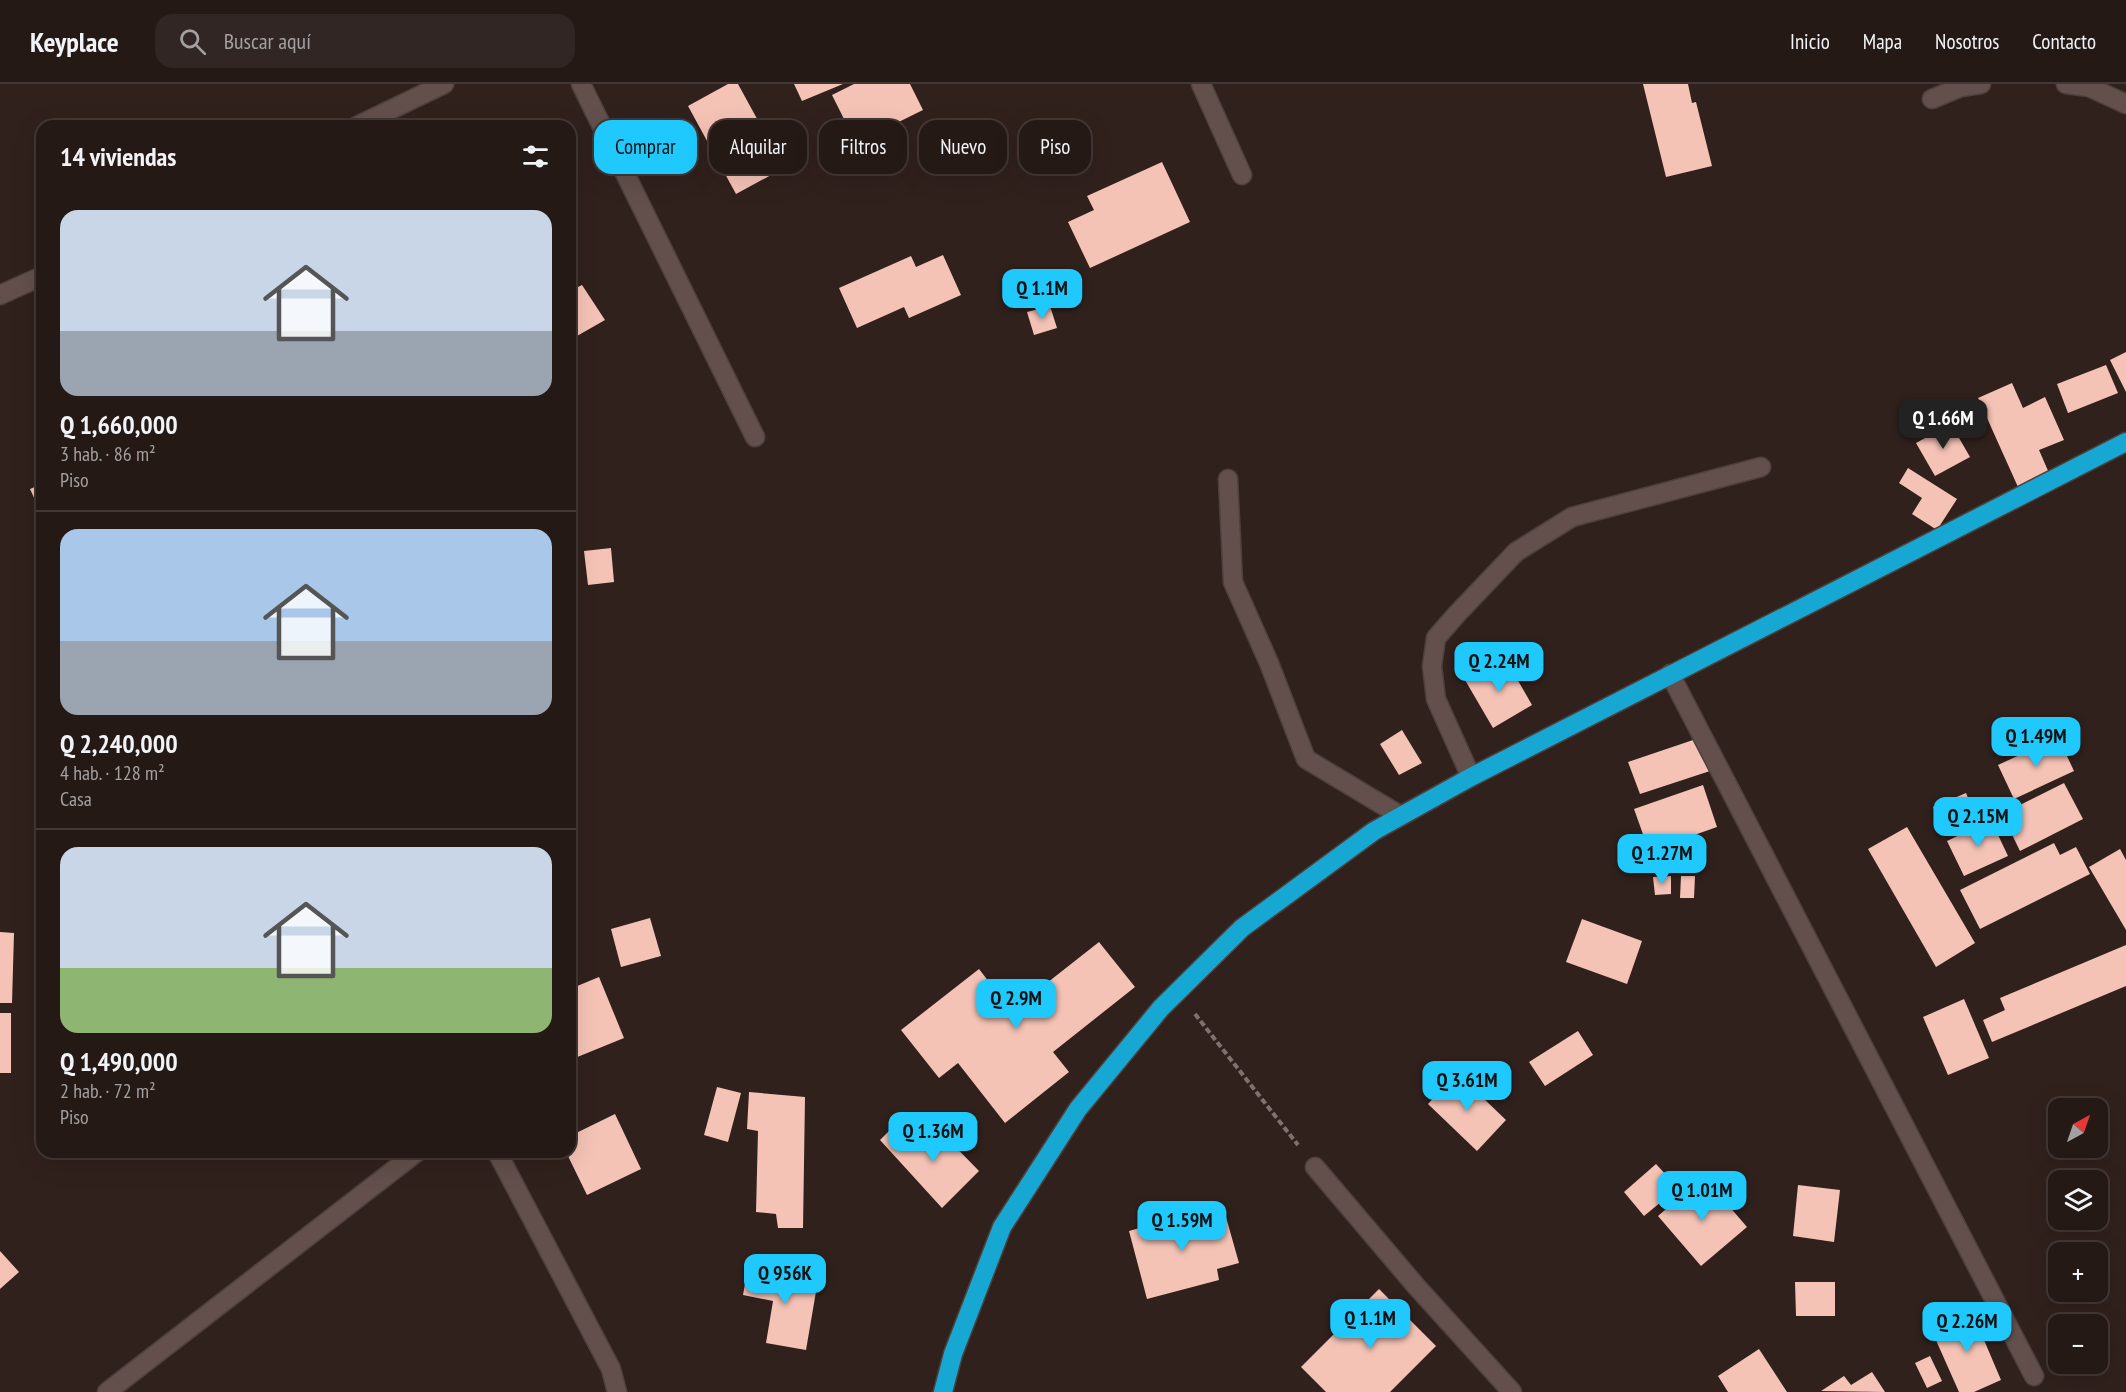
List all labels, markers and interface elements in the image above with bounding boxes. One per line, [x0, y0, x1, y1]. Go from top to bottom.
search box [155, 14, 575, 68]
text: Keyplace [30, 23, 119, 60]
icon: search [176, 25, 209, 58]
text: Buscar aquí [224, 27, 311, 55]
text: Inicio [1790, 28, 1830, 55]
text: Mapa [1863, 28, 1902, 55]
text: Nosotros [1935, 28, 1999, 55]
text: Contacto [2032, 28, 2096, 55]
chip: Comprar [594, 120, 697, 174]
chip: Alquilar [709, 120, 807, 174]
chip: Filtros [819, 120, 907, 174]
chip: Nuevo [919, 120, 1007, 174]
chip: Piso [1019, 120, 1091, 174]
text: 14 viviendas [60, 140, 176, 173]
icon: filters [519, 140, 552, 173]
icon: home [252, 249, 360, 357]
pin: Q 1.1M [993, 269, 1091, 320]
text: Q 1.1M [1016, 275, 1068, 301]
pin: Q 1.66M [1888, 399, 1998, 450]
text: Q 1.66M [1912, 405, 1974, 431]
text: Q 1,660,000 [60, 408, 178, 441]
text: 3 hab. · 86 m² [60, 441, 156, 467]
text: Piso [60, 467, 89, 493]
icon: home [252, 568, 360, 676]
pin: Q 2.24M [1444, 642, 1554, 693]
text: Q 2.24M [1468, 648, 1530, 674]
pin: Q 1.49M [1981, 717, 2091, 768]
text: Q 1.49M [2005, 723, 2067, 749]
text: Q 2,240,000 [60, 727, 178, 760]
text: 4 hab. · 128 m² [60, 760, 165, 786]
text: Casa [60, 786, 92, 812]
pin: Q 2.15M [1923, 797, 2033, 848]
text: Q 2.15M [1947, 803, 2009, 829]
pin: Q 1.27M [1607, 834, 1717, 885]
text: Q 1.27M [1631, 840, 1693, 866]
icon: home [252, 886, 360, 994]
pin: Q 2.9M [967, 979, 1065, 1030]
text: Q 2.9M [990, 985, 1042, 1011]
text: Q 1,490,000 [60, 1045, 178, 1078]
pin: Q 3.61M [1412, 1061, 1522, 1112]
text: Q 3.61M [1436, 1067, 1498, 1093]
text: 2 hab. · 72 m² [60, 1078, 156, 1104]
north arrow [2048, 1098, 2108, 1158]
map controls [2048, 1098, 2108, 1374]
text: Piso [60, 1104, 89, 1130]
pin: Q 1.36M [878, 1112, 988, 1163]
text: Q 1.36M [902, 1118, 964, 1144]
button: layers [2048, 1170, 2108, 1230]
pin: Q 1.01M [1647, 1171, 1757, 1222]
text: Q 1.01M [1671, 1177, 1733, 1203]
pin: Q 1.59M [1127, 1201, 1237, 1252]
text: Q 1.59M [1151, 1207, 1213, 1233]
button: + [2048, 1242, 2108, 1302]
pin: Q 956K [736, 1254, 834, 1305]
text: Q 956K [758, 1260, 812, 1286]
pin: Q 1.1M [1321, 1299, 1419, 1350]
pin: Q 2.26M [1912, 1302, 2022, 1353]
text: Q 1.1M [1344, 1305, 1396, 1331]
text: Q 2.26M [1936, 1308, 1998, 1334]
button: − [2048, 1314, 2108, 1374]

